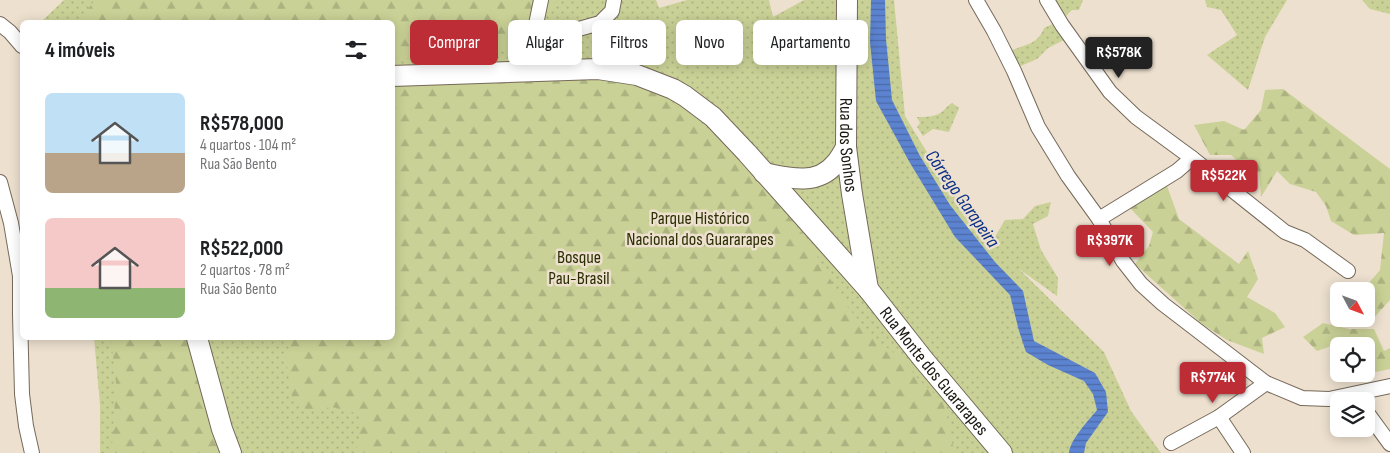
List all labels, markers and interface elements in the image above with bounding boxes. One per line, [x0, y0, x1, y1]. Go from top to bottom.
chip: Comprar [410, 20, 498, 65]
chip: Alugar [508, 20, 582, 65]
chip: Filtros [592, 20, 666, 65]
chip: Novo [676, 20, 743, 65]
chip: Apartamento [753, 20, 868, 65]
icon: filters [342, 36, 370, 64]
pin: R$578K [1078, 36, 1160, 79]
text: 4 imóveis [45, 38, 115, 63]
text: R$578K [1096, 43, 1142, 62]
street label: Rua dos Sonhos [835, 98, 862, 193]
text: R$578,000 [200, 111, 284, 136]
icon: home [85, 113, 145, 173]
text: 4 quartos · 104 m² [200, 136, 296, 155]
water label: Córrego Garapeira [920, 146, 1004, 252]
text: Rua São Bento [200, 155, 277, 174]
pin: R$522K [1183, 160, 1265, 202]
text: R$522K [1202, 166, 1246, 185]
park label: Parque Histórico Nacional dos Guararapes [626, 208, 774, 250]
pin: R$397K [1069, 224, 1151, 267]
text: R$397K [1087, 231, 1133, 250]
text: R$522,000 [200, 236, 283, 261]
icon: home [85, 238, 145, 298]
park label: Bosque Pau-Brasil [548, 247, 610, 289]
text: 2 quartos · 78 m² [200, 261, 290, 280]
text: Rua São Bento [200, 280, 277, 299]
north arrow [1330, 282, 1375, 328]
map controls [1330, 282, 1375, 437]
street label: Rua Monte dos Guararapes [875, 303, 993, 439]
button: locate [1330, 337, 1375, 382]
pin: R$774K [1172, 362, 1254, 404]
text: R$774K [1191, 368, 1235, 387]
button: layers [1330, 392, 1375, 437]

